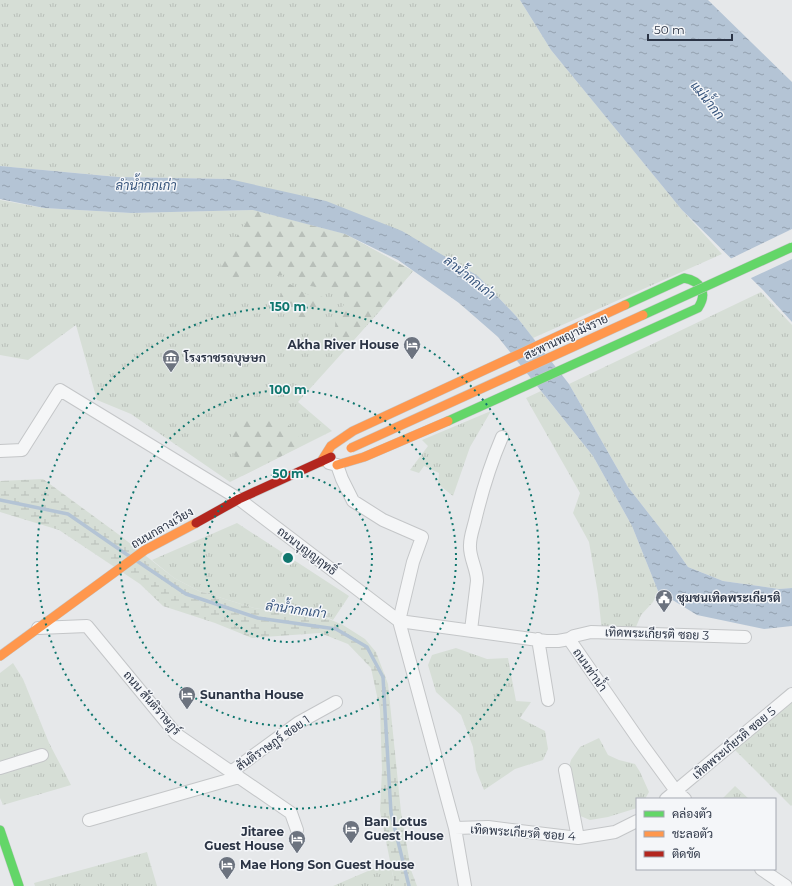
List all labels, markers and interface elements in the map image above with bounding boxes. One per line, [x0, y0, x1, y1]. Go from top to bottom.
scale bar [648, 16, 732, 42]
text: 50 m [654, 22, 685, 37]
water label: แม่น้ำกก [688, 75, 732, 123]
water label: ลำน้ำกกเก่า [115, 173, 177, 193]
water label: ลำน้ำกกเก่า [441, 249, 502, 302]
text: 150 m [270, 299, 306, 314]
street label: สะพานพญามังราย [521, 310, 610, 363]
hotel icon: Akha River House [402, 335, 422, 360]
place label: Akha River House [287, 337, 399, 352]
museum icon: โรงราชรถบุษษก [161, 348, 181, 373]
place label: โรงราชรถบุษษก [183, 350, 266, 366]
text: 100 m [270, 382, 306, 397]
text: 50 m [272, 466, 304, 481]
street label: ถนนกลางเวียง [128, 504, 196, 551]
street label: ถนนบุญญฤทธิ์ [273, 520, 343, 580]
centre of rings [281, 551, 295, 565]
public building icon: ชุมชนเทิดพระเกียรติ [654, 588, 674, 613]
place label: ชุมชนเทิดพระเกียรติ [677, 590, 780, 606]
water label: ลำน้ำกกเก่า [265, 593, 328, 621]
street label: เทิดพระเกียรติ ซอย 3 [605, 624, 710, 643]
street label: ถนนท่าน้ำ [570, 643, 613, 694]
street label: ถนน สันติราษฎร์ [120, 667, 184, 739]
hotel icon: Sunantha House [177, 685, 197, 710]
place label: Sunantha House [200, 687, 304, 702]
street label: เทิดพระเกียรติ ซอย 5 [689, 703, 779, 782]
street label: สันติราษฎร์ ซอย 1 [233, 712, 313, 774]
legend [636, 798, 776, 870]
text: คล่องตัว [672, 806, 712, 821]
place label: Ban Lotus Guest House [364, 814, 444, 843]
hotel icon: Ban Lotus Guest House [341, 819, 361, 844]
street label: เทิดพระเกียรติ ซอย 4 [470, 821, 576, 844]
place label: Jitaree Guest House [204, 824, 284, 853]
text: ชะลอตัว [672, 826, 713, 841]
hotel icon: Jitaree Guest House [287, 829, 307, 854]
text: ติดขัด [672, 846, 701, 861]
hotel icon: Mae Hong Son Guest House [217, 855, 237, 880]
place label: Mae Hong Son Guest House [240, 857, 415, 872]

